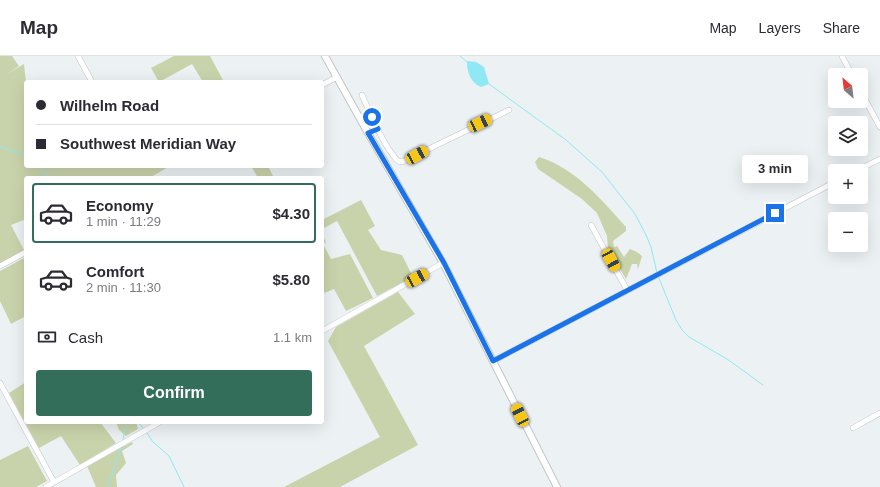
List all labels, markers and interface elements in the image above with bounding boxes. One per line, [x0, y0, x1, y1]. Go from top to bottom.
text: Map [20, 17, 58, 38]
text: Map [709, 20, 737, 36]
text: Layers [759, 20, 801, 36]
text: Share [823, 20, 860, 36]
north arrow [828, 68, 868, 108]
map controls [828, 68, 868, 252]
text: Wilhelm Road [60, 97, 159, 114]
route start [363, 108, 381, 126]
car [467, 112, 493, 134]
button: layers [828, 116, 868, 156]
text: Southwest Meridian Way [60, 135, 236, 152]
car [404, 144, 430, 166]
callout: 3 min [742, 155, 808, 183]
text: 3 min [758, 161, 792, 176]
button: + [828, 164, 868, 204]
icon: car [38, 195, 74, 231]
text: Economy [86, 197, 154, 214]
route end [766, 204, 784, 222]
text: $4.30 [272, 205, 310, 222]
button: − [828, 212, 868, 252]
text: 1 min · 11:29 [86, 214, 161, 229]
car [600, 247, 622, 273]
icon: car [38, 261, 74, 297]
text: Comfort [86, 263, 144, 280]
car [404, 267, 430, 289]
text: $5.80 [272, 271, 310, 288]
text: 2 min · 11:30 [86, 280, 161, 295]
icon: cash [36, 326, 58, 348]
text: Cash [68, 329, 103, 346]
text: 1.1 km [273, 330, 312, 345]
button: Confirm [36, 370, 312, 416]
car [509, 402, 531, 428]

